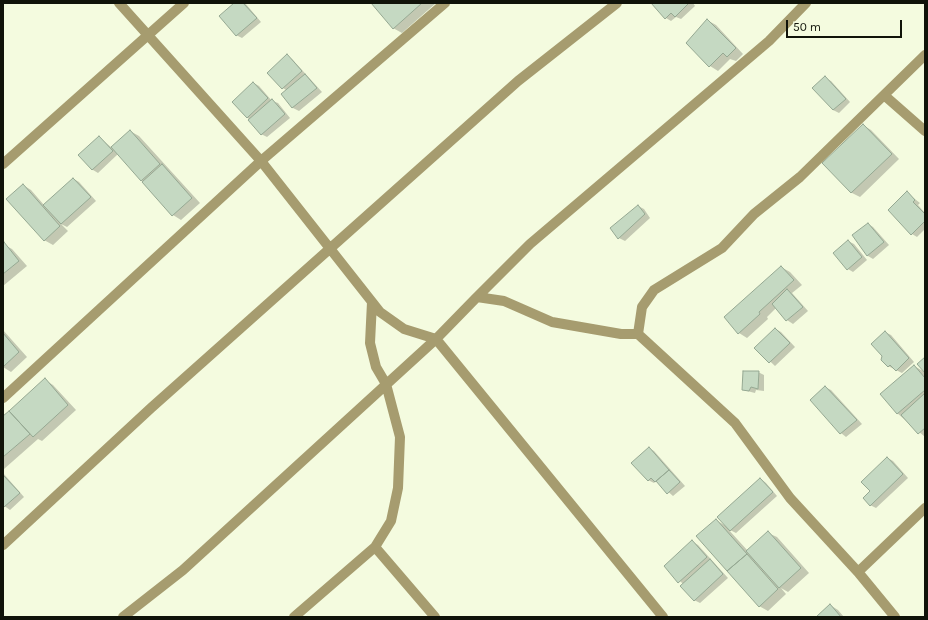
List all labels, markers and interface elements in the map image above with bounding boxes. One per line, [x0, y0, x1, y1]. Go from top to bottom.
scale bar [788, 12, 904, 38]
text: 50 m [793, 20, 821, 34]

